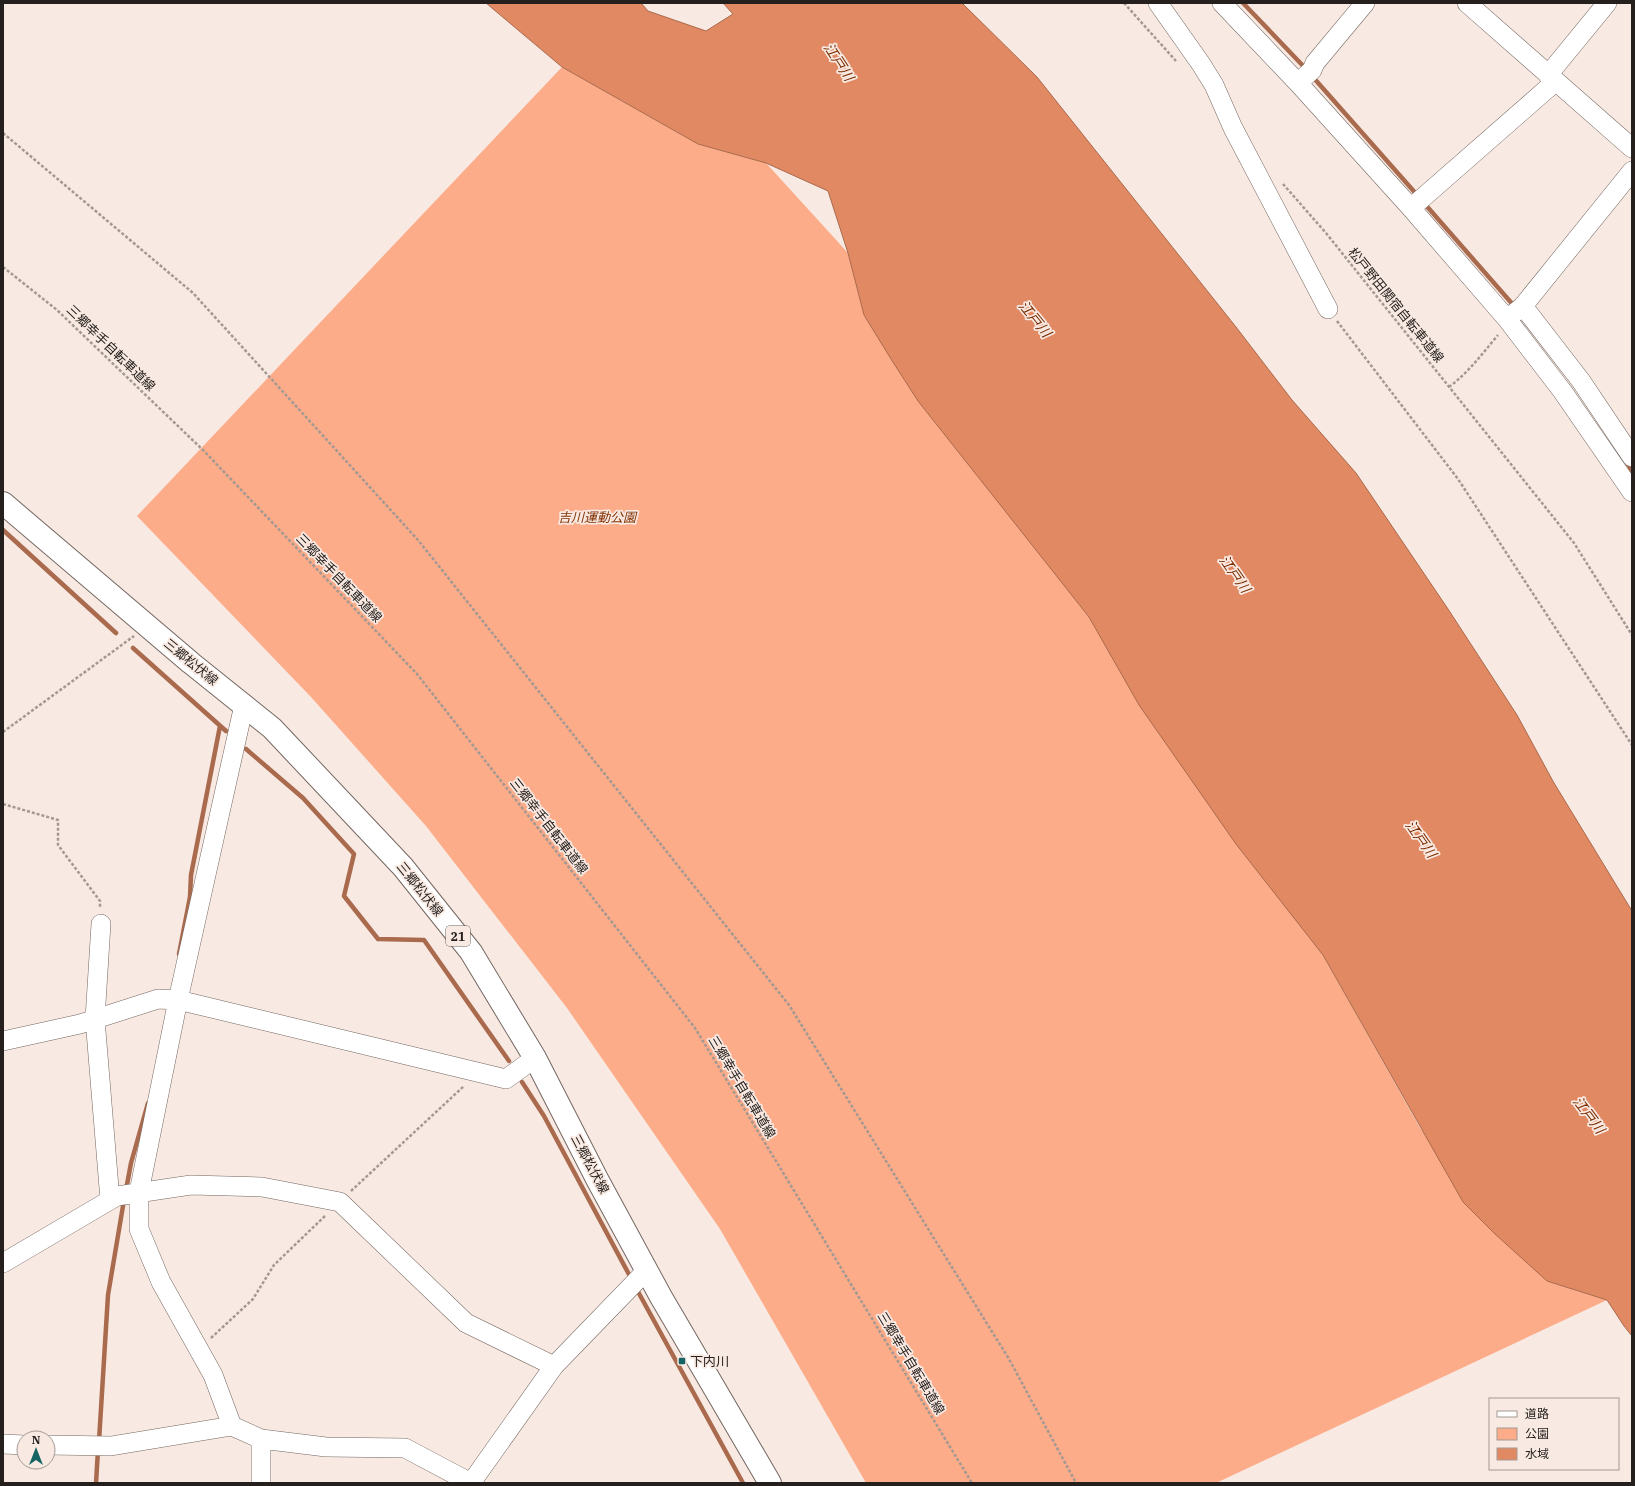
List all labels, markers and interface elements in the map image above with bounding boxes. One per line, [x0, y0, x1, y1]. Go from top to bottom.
water label: 江戸川 [820, 39, 859, 86]
street label: 松戸野田関宿自転車道線 [1344, 244, 1448, 366]
water label: 江戸川 [1015, 297, 1056, 343]
street label: 三郷幸手自転車道線 [63, 301, 159, 395]
park label: 吉川運動公園 [558, 509, 638, 526]
street label: 三郷幸手自転車道線 [292, 530, 386, 626]
water label: 江戸川 [1216, 552, 1256, 598]
street label: 三郷松伏線 [160, 635, 222, 689]
street label: 三郷幸手自転車道線 [506, 775, 592, 877]
water label: 江戸川 [1402, 817, 1442, 863]
street label: 三郷松伏線 [393, 858, 447, 920]
road number: 21 [446, 926, 470, 946]
street label: 三郷幸手自転車道線 [705, 1032, 779, 1142]
water label: 江戸川 [1569, 1093, 1610, 1139]
street label: 三郷松伏線 [567, 1131, 613, 1197]
street label: 三郷幸手自転車道線 [874, 1308, 948, 1418]
place label: 下内川 [690, 1353, 729, 1370]
marker: 下内川 [677, 1356, 687, 1366]
legend [1489, 1398, 1619, 1470]
text: 道路 [1525, 1406, 1549, 1421]
text: 公園 [1525, 1426, 1549, 1441]
north arrow [16, 1430, 56, 1470]
text: N [32, 1433, 41, 1447]
text: 水域 [1525, 1446, 1549, 1461]

